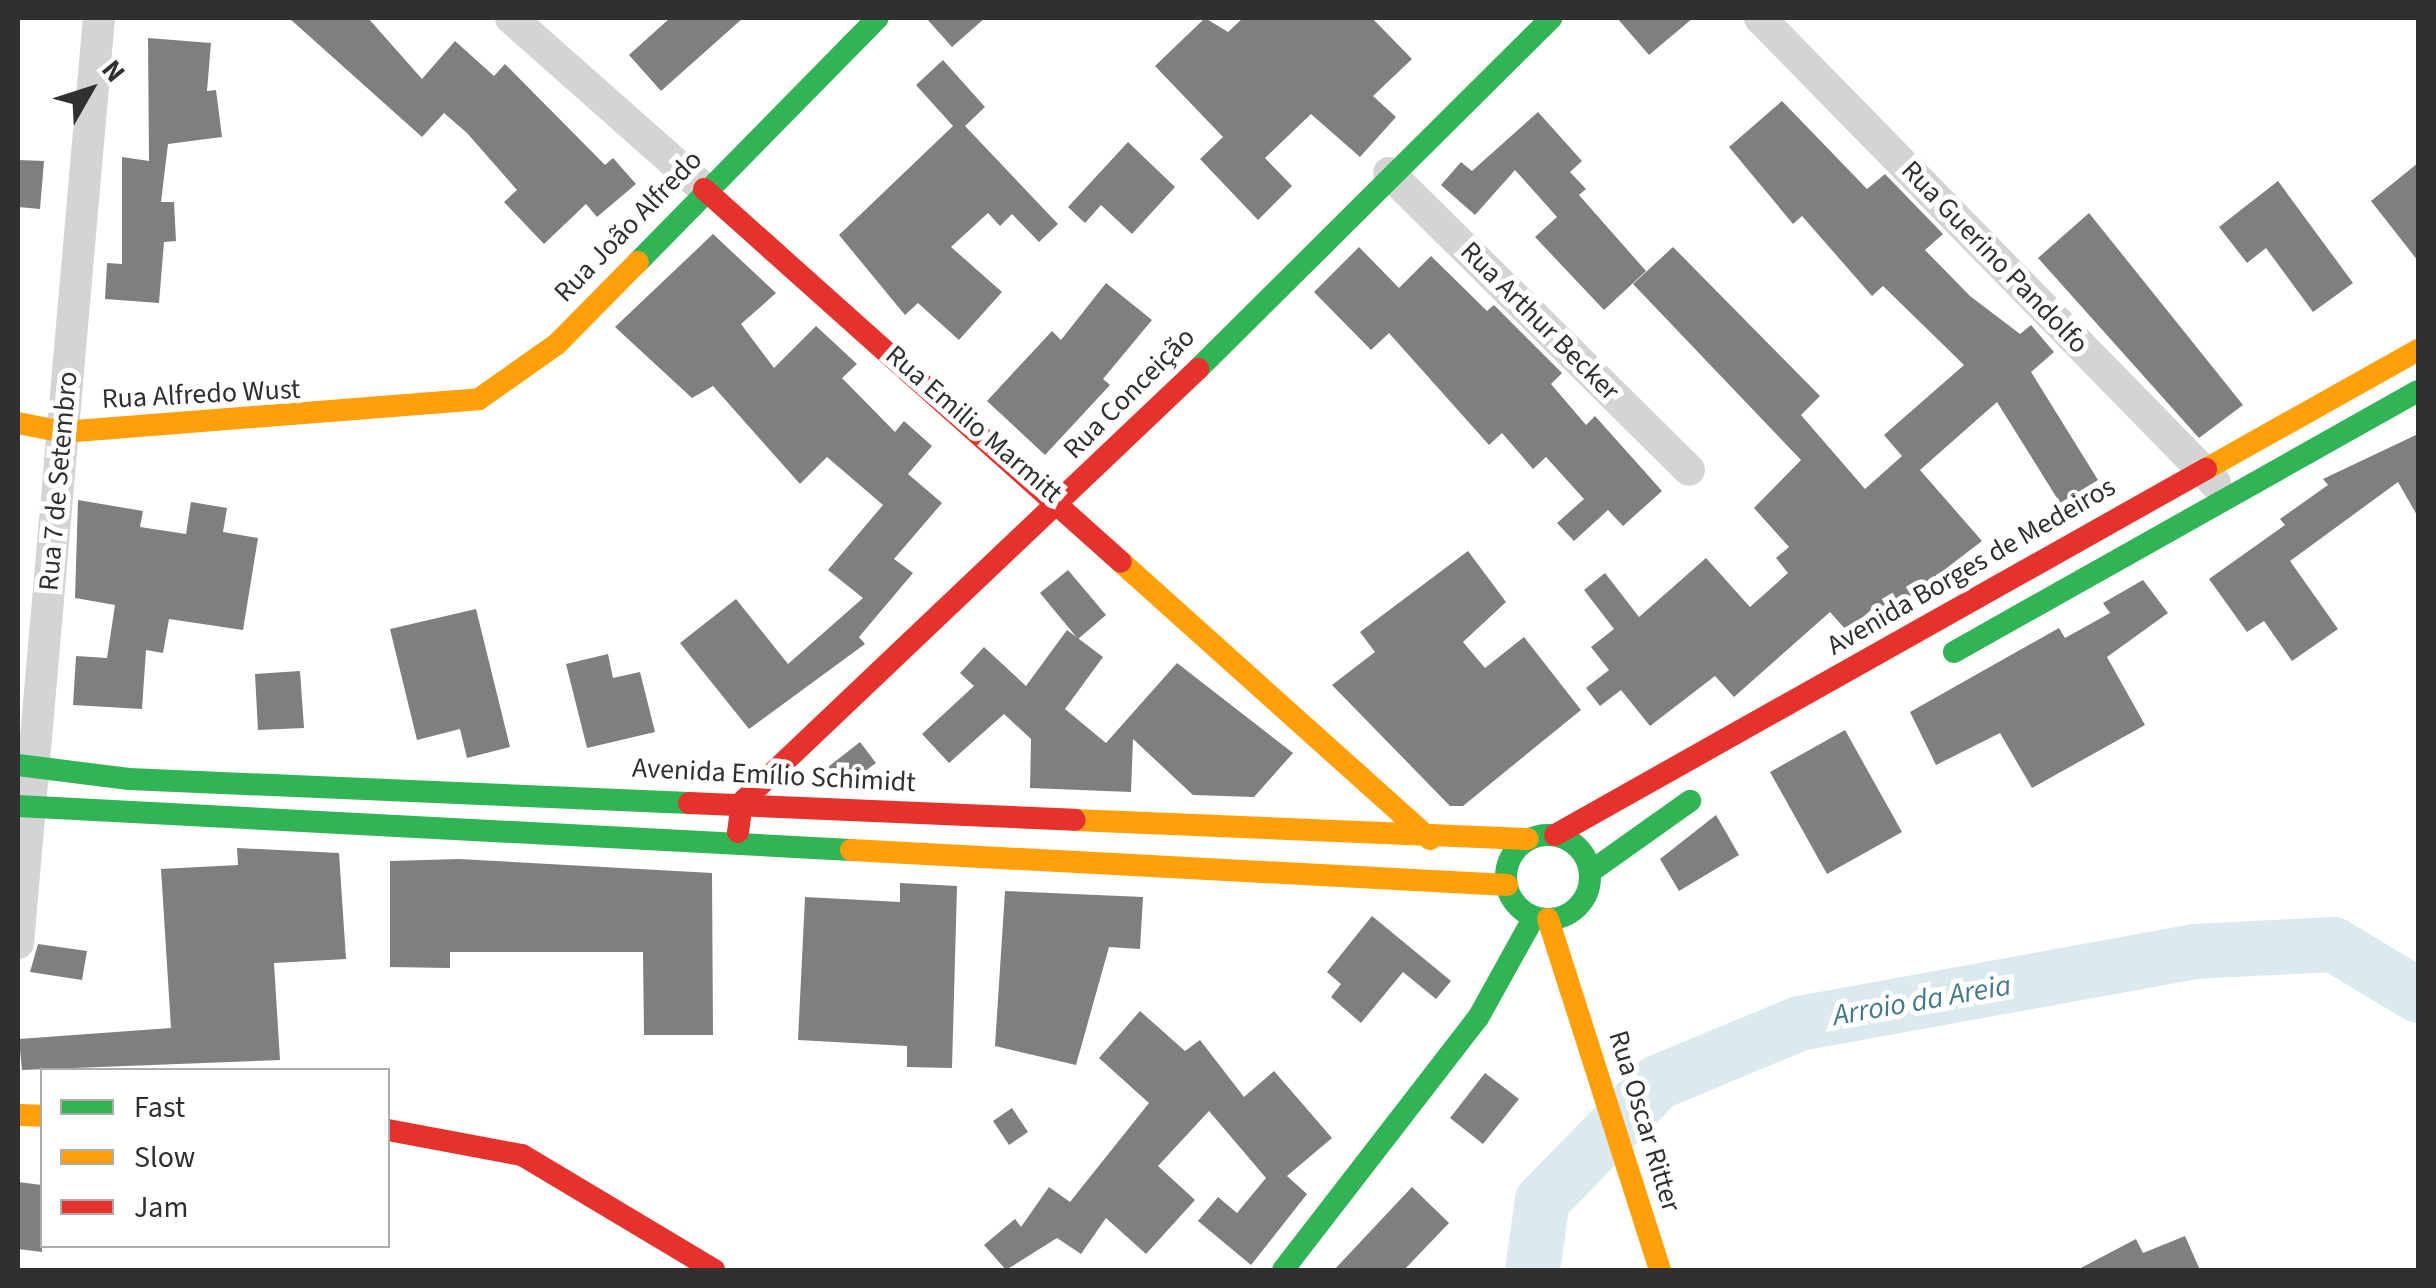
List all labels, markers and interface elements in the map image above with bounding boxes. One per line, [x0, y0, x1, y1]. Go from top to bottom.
north arrow [40, 40, 140, 140]
text: N [92, 51, 135, 91]
street label: Rua João Alfredo [547, 143, 709, 309]
street label: Rua Guerino Pandolfo [1894, 154, 2096, 360]
street label: Rua Arthur Becker [1453, 234, 1627, 408]
street label: Rua Conceição [1056, 320, 1202, 466]
street label: Rua Emilio Marmitt [879, 338, 1069, 510]
street label: Rua 7 de Setembro [32, 370, 84, 592]
street label: Rua Alfredo Wust [101, 372, 301, 416]
street label: Avenida Borges de Medeiros [1821, 470, 2121, 662]
street label: Avenida Emílio Schimidt [631, 751, 917, 799]
water label: Arroio da Areia [1830, 968, 2014, 1034]
street label: Rua Oscar Ritter [1602, 1026, 1688, 1216]
legend [40, 1068, 390, 1248]
text: Fast [134, 1086, 185, 1129]
text: Slow [134, 1136, 195, 1179]
text: Jam [134, 1186, 188, 1229]

